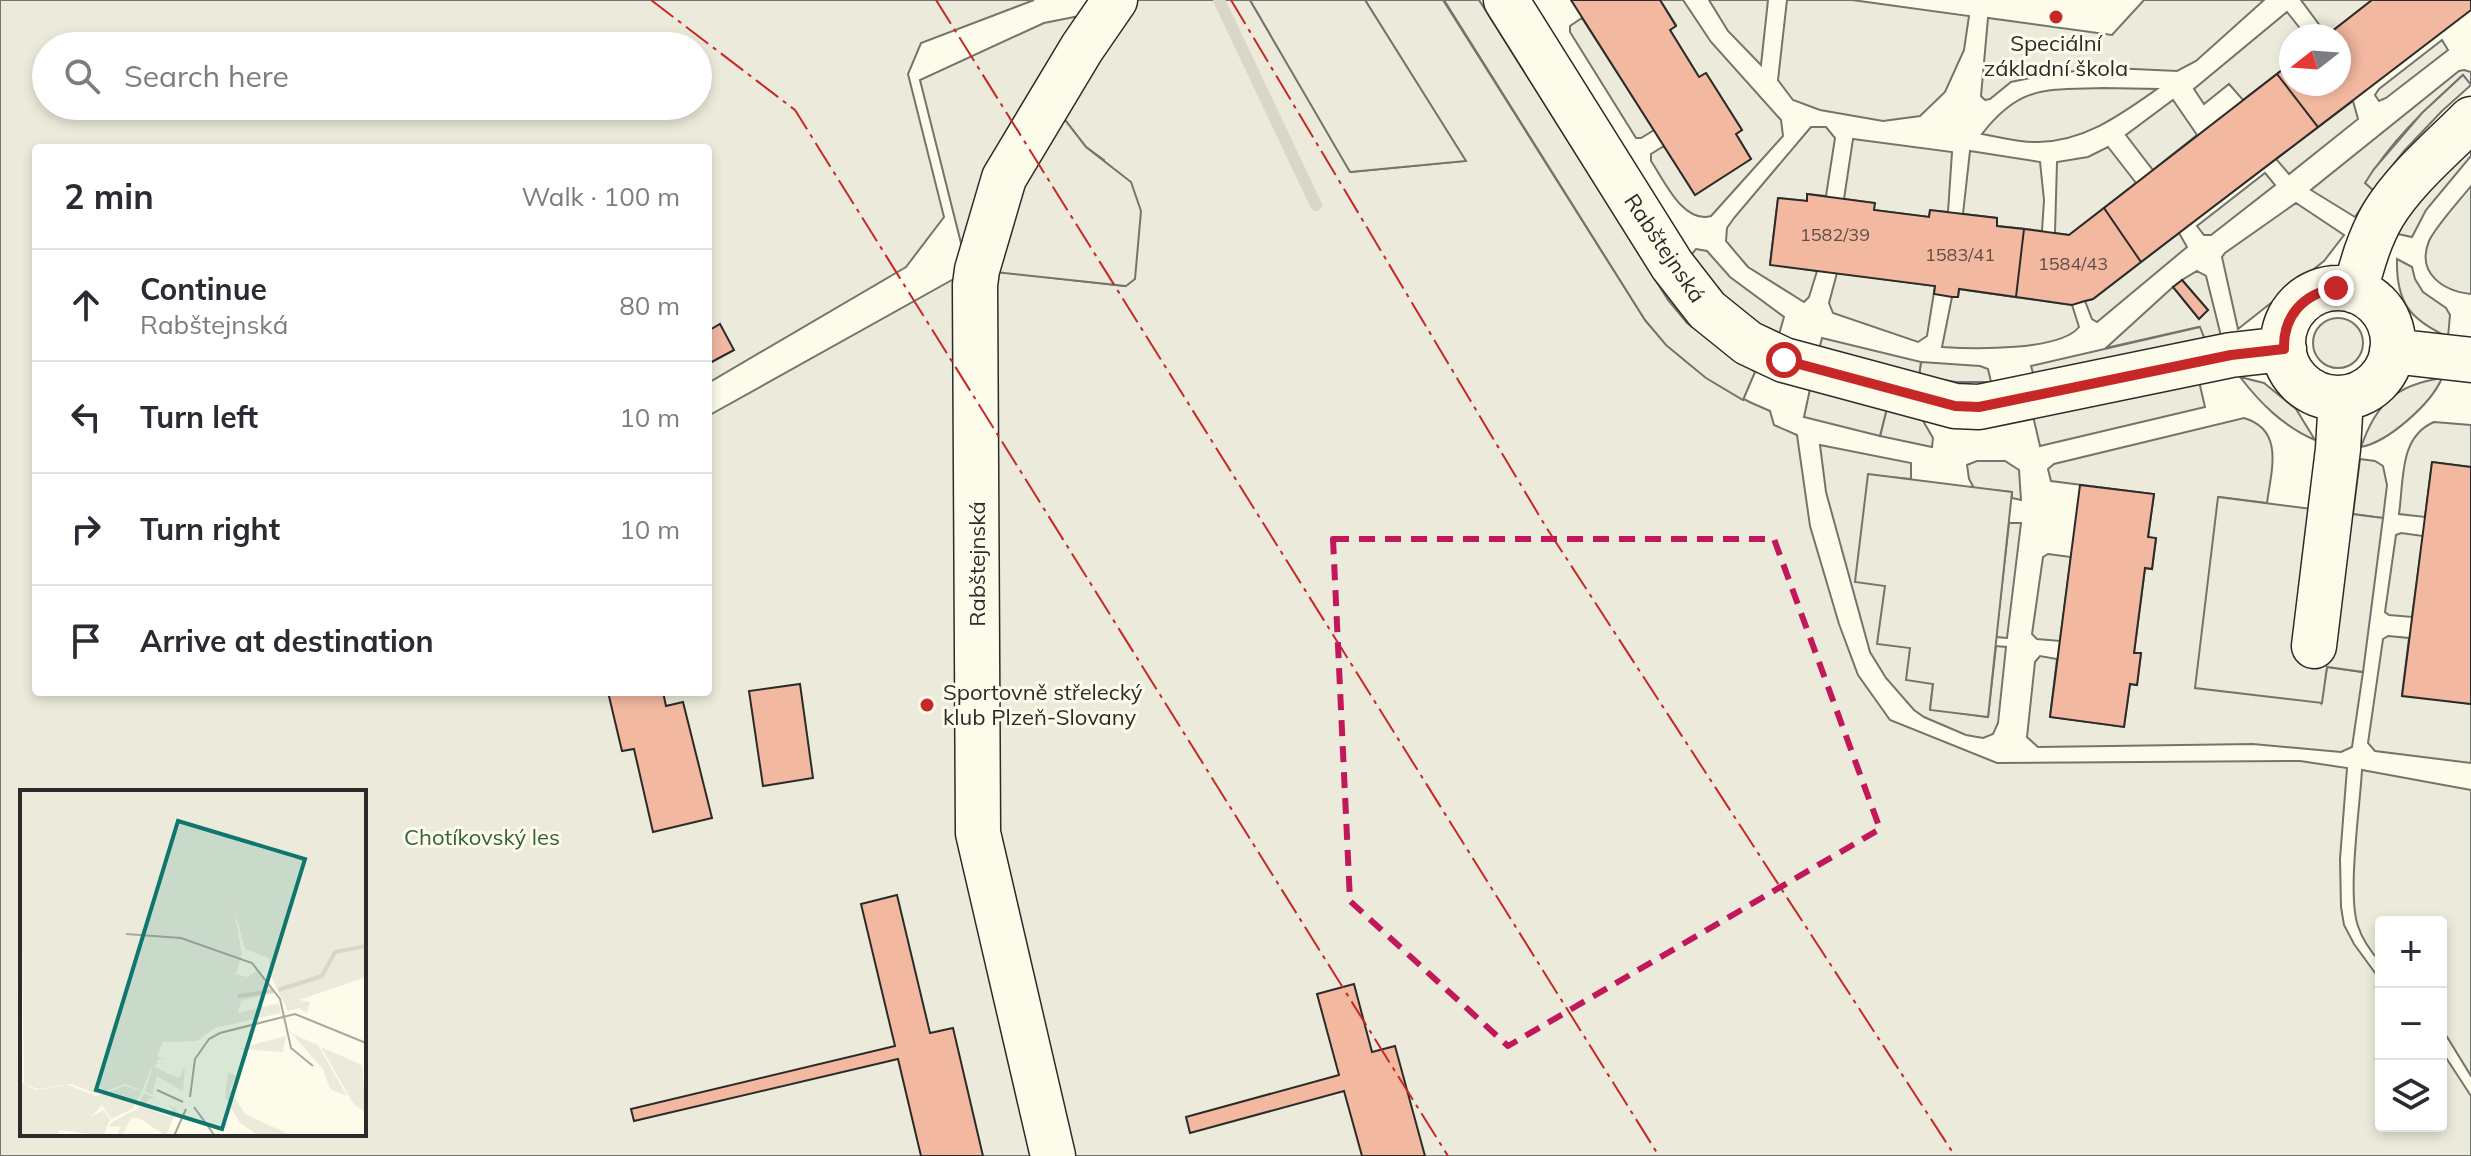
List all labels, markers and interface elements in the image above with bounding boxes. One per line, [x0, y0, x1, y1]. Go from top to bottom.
marker: Speciální základní škola [2047, 8, 2065, 26]
north arrow [2279, 24, 2351, 96]
place label: Speciální základní škola [1984, 29, 2128, 82]
search box [32, 32, 712, 120]
icon: search [60, 54, 104, 98]
text: Search here [124, 57, 289, 95]
text: 2 min [64, 175, 154, 218]
text: Walk · 100 m [521, 180, 680, 213]
street label: Rabštejnská [1618, 188, 1712, 308]
house number: 1582/39 [1800, 223, 1870, 246]
house number: 1583/41 [1925, 243, 1995, 266]
house number: 1584/43 [2038, 252, 2108, 275]
text: Continue [140, 270, 267, 308]
route end [2318, 270, 2354, 306]
icon: ahead [64, 283, 108, 327]
text: 80 m [619, 289, 680, 322]
text: Rabštejnská [140, 308, 288, 341]
route start [1766, 342, 1802, 378]
icon: left [64, 395, 108, 439]
text: Turn left [140, 398, 258, 436]
text: 10 m [619, 401, 680, 434]
street label: Rabštejnská [963, 501, 991, 627]
icon: right [64, 507, 108, 551]
text: Turn right [140, 510, 280, 548]
text: 10 m [619, 513, 680, 546]
icon: arrive [64, 619, 108, 663]
text: Arrive at destination [140, 622, 434, 660]
place label: Sportovně střelecký klub Plzeň-Slovany [943, 678, 1143, 731]
marker: Sportovně střelecký klub Plzeň-Slovany [918, 696, 936, 714]
inset map [20, 790, 366, 1136]
park label: Chotíkovský les [404, 823, 560, 851]
map controls [2375, 916, 2447, 1132]
button: + [2375, 916, 2447, 988]
button: − [2375, 988, 2447, 1060]
button: layers [2375, 1060, 2447, 1132]

